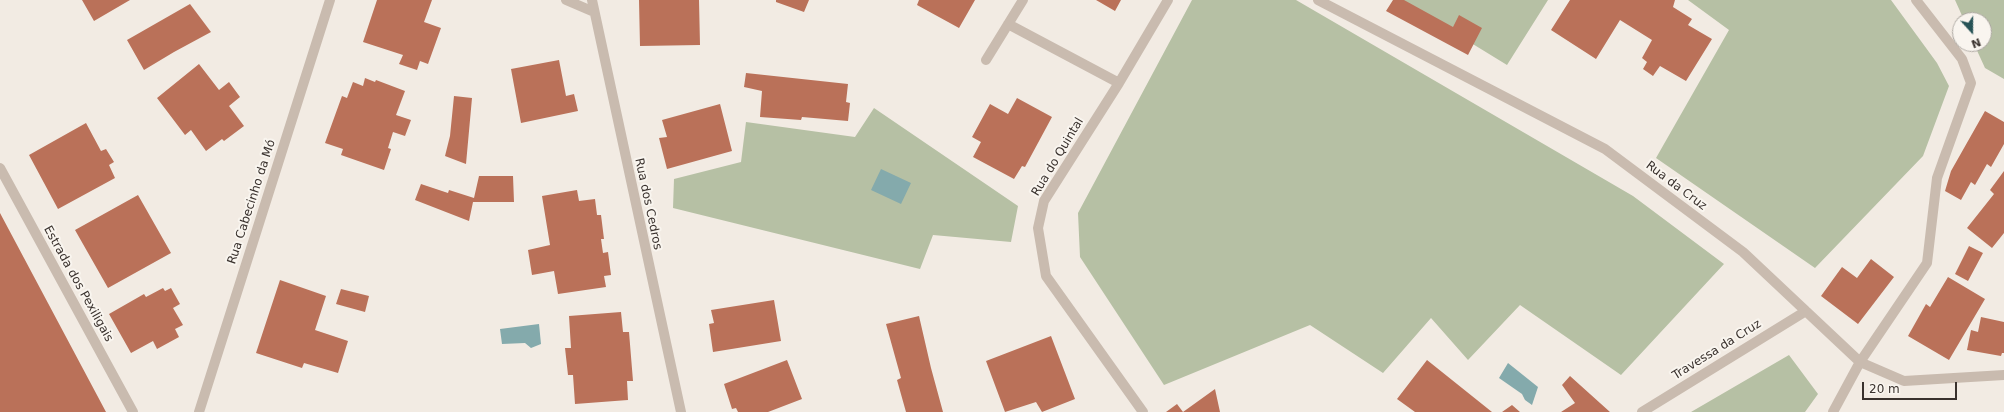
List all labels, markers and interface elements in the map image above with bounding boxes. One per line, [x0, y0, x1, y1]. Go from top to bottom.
north arrow [1952, 12, 1992, 52]
text: N [1969, 35, 1983, 50]
street label: Rua do Quintal [1029, 115, 1087, 199]
street label: Rua Cabecinho da Mó [225, 138, 279, 266]
street label: Rua dos Cedros [631, 157, 665, 251]
street label: Rua da Cruz [1643, 158, 1709, 214]
street label: Estrada dos Pexiligais [40, 224, 116, 344]
street label: Travessa da Cruz [1670, 317, 1764, 383]
scale bar [1864, 374, 1959, 400]
text: 20 m [1869, 382, 1900, 396]

